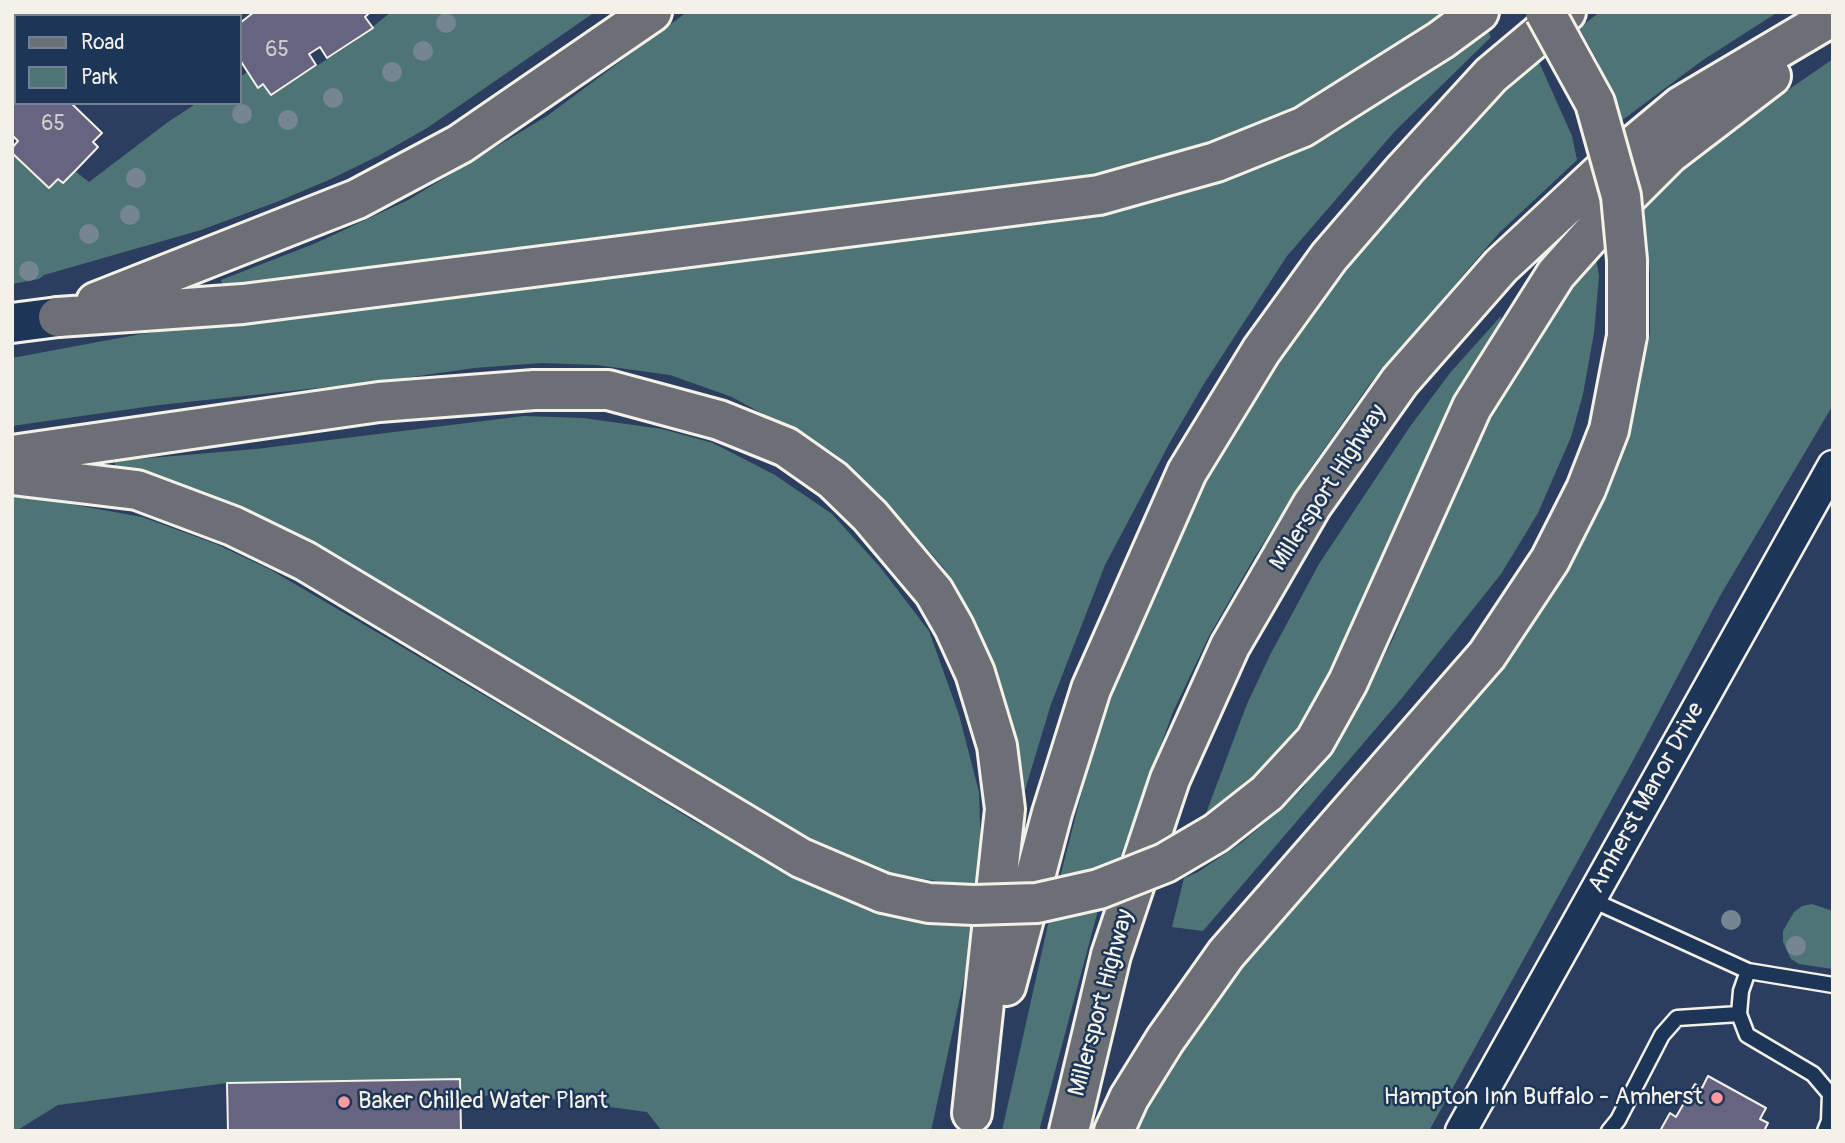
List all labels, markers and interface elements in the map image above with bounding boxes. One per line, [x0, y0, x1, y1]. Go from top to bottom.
legend [14, 14, 242, 105]
text: Road [81, 29, 125, 56]
house number: 65 [265, 38, 289, 64]
text: Park [81, 64, 118, 91]
house number: 65 [41, 112, 65, 138]
street label: Millersport Highway [1265, 399, 1393, 577]
street label: Amherst Manor Drive [1583, 698, 1711, 898]
street label: Millersport Highway [1063, 906, 1141, 1100]
place label: Hampton Inn Buffalo - Amherst [1384, 1084, 1703, 1112]
place label: Baker Chilled Water Plant [358, 1088, 608, 1116]
marker: Hampton Inn Buffalo - Amherst [1709, 1090, 1725, 1106]
marker: Baker Chilled Water Plant [336, 1094, 352, 1110]

